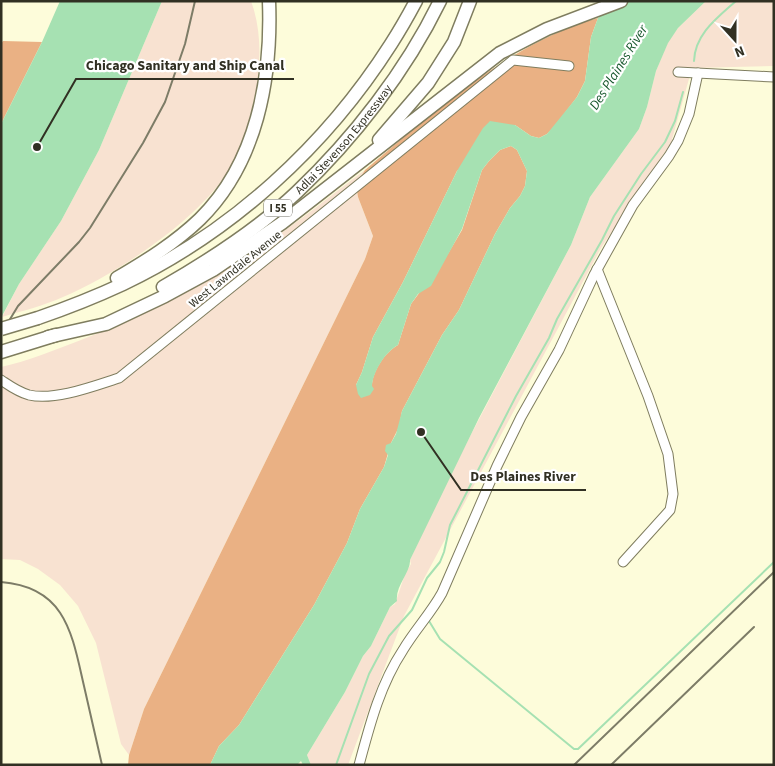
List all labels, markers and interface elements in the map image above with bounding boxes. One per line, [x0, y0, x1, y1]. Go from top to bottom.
north arrow [710, 15, 760, 65]
water label: Des Plaines River [585, 20, 654, 114]
text: N [731, 40, 747, 62]
callout: Chicago Sanitary and Ship Canal [76, 50, 294, 79]
text: Chicago Sanitary and Ship Canal [86, 56, 284, 76]
street label: Adlai Stevenson Expressway [292, 81, 397, 198]
road number: I 55 [264, 200, 292, 217]
street label: West Lawndale Avenue [185, 227, 285, 312]
callout: Des Plaines River [461, 461, 586, 490]
text: Des Plaines River [470, 467, 576, 487]

